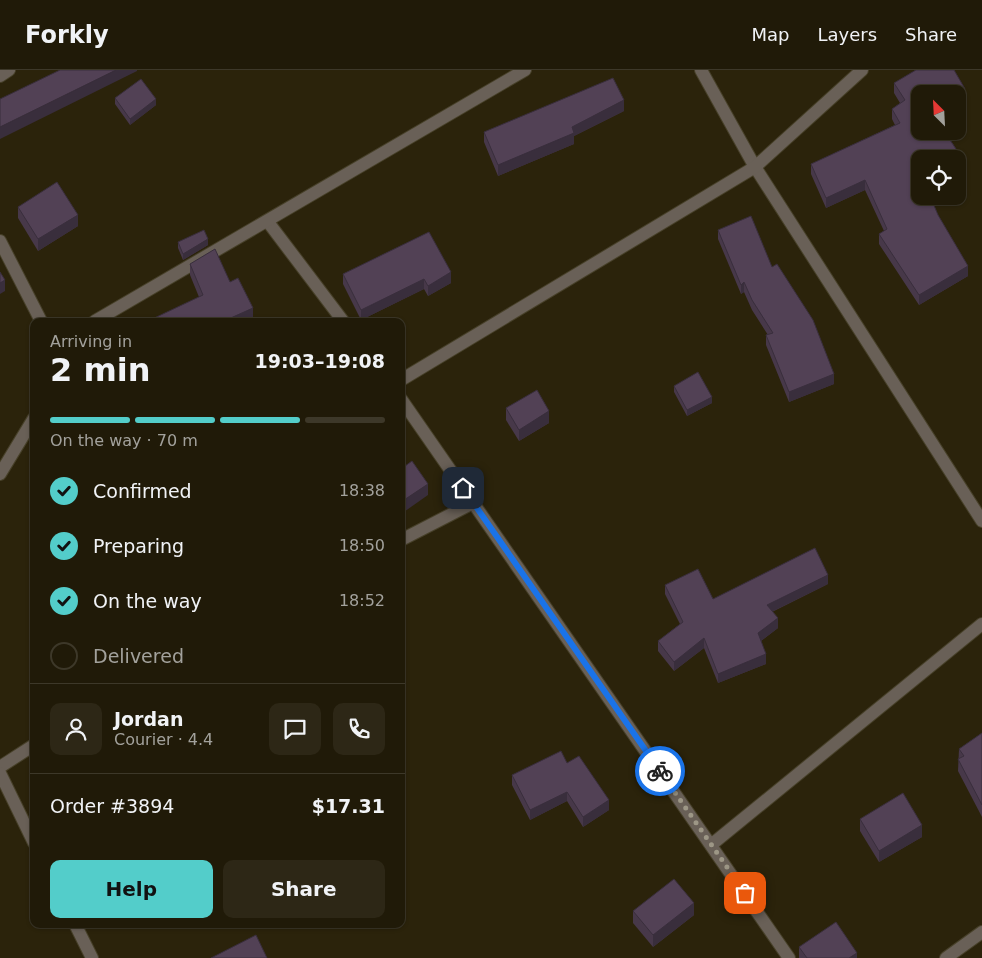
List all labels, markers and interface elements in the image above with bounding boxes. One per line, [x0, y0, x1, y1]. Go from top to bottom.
text: Forkly [25, 21, 109, 49]
text: Map [751, 24, 789, 45]
text: Layers [817, 24, 877, 45]
text: Share [905, 24, 957, 45]
north arrow [911, 85, 966, 140]
map controls [911, 85, 966, 205]
button: locate [911, 150, 966, 205]
text: Arriving in [50, 332, 132, 351]
text: 19:03–19:08 [255, 350, 385, 372]
text: 2 min [50, 351, 151, 389]
text: On the way · 70 m [50, 431, 198, 450]
pin [442, 467, 484, 509]
icon: home [449, 474, 477, 502]
icon: check [50, 477, 78, 505]
text: Confirmed [93, 480, 192, 502]
text: 18:38 [339, 481, 385, 500]
icon: check [50, 532, 78, 560]
text: Preparing [93, 535, 184, 557]
text: 18:50 [339, 536, 385, 555]
icon: check [50, 587, 78, 615]
text: On the way [93, 590, 202, 612]
text: 18:52 [339, 591, 385, 610]
text: Delivered [93, 645, 184, 667]
button: person [50, 703, 102, 755]
button: chat [269, 703, 321, 755]
button: phone [333, 703, 385, 755]
text: Jordan [114, 708, 183, 730]
text: Courier · 4.4 [114, 730, 213, 749]
courier [635, 746, 685, 796]
icon: bike [646, 757, 674, 785]
text: Order #3894 [50, 795, 174, 817]
text: $17.31 [312, 795, 385, 817]
button: Help [50, 860, 213, 918]
button: Share [223, 860, 385, 918]
pin [724, 872, 766, 914]
icon: bag [731, 879, 759, 907]

